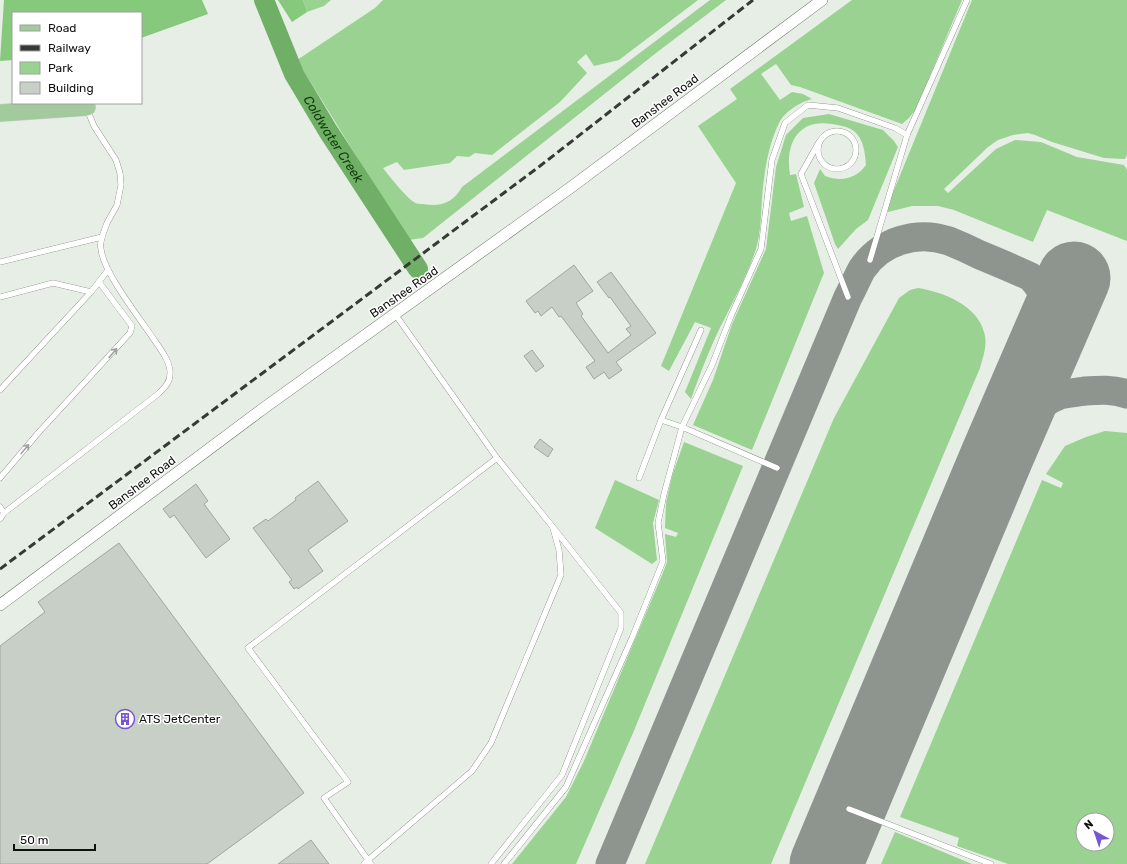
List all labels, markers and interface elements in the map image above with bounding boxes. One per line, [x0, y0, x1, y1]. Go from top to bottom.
legend [12, 12, 142, 104]
text: Road [48, 21, 76, 35]
text: Railway [48, 41, 91, 55]
text: Park [48, 61, 74, 75]
street label: Banshee Road [629, 71, 701, 131]
text: Building [48, 81, 94, 95]
water label: Coldwater Creek [301, 93, 367, 185]
street label: Banshee Road [367, 263, 441, 321]
one-way arrow [108, 348, 117, 358]
one-way arrow [21, 443, 30, 454]
street label: Banshee Road [106, 453, 178, 513]
building icon: ATS JetCenter [114, 708, 136, 730]
place label: ATS JetCenter [139, 712, 221, 726]
north arrow [1075, 812, 1115, 852]
text: N [1082, 817, 1096, 832]
scale bar [14, 826, 95, 852]
text: 50 m [20, 833, 48, 847]

